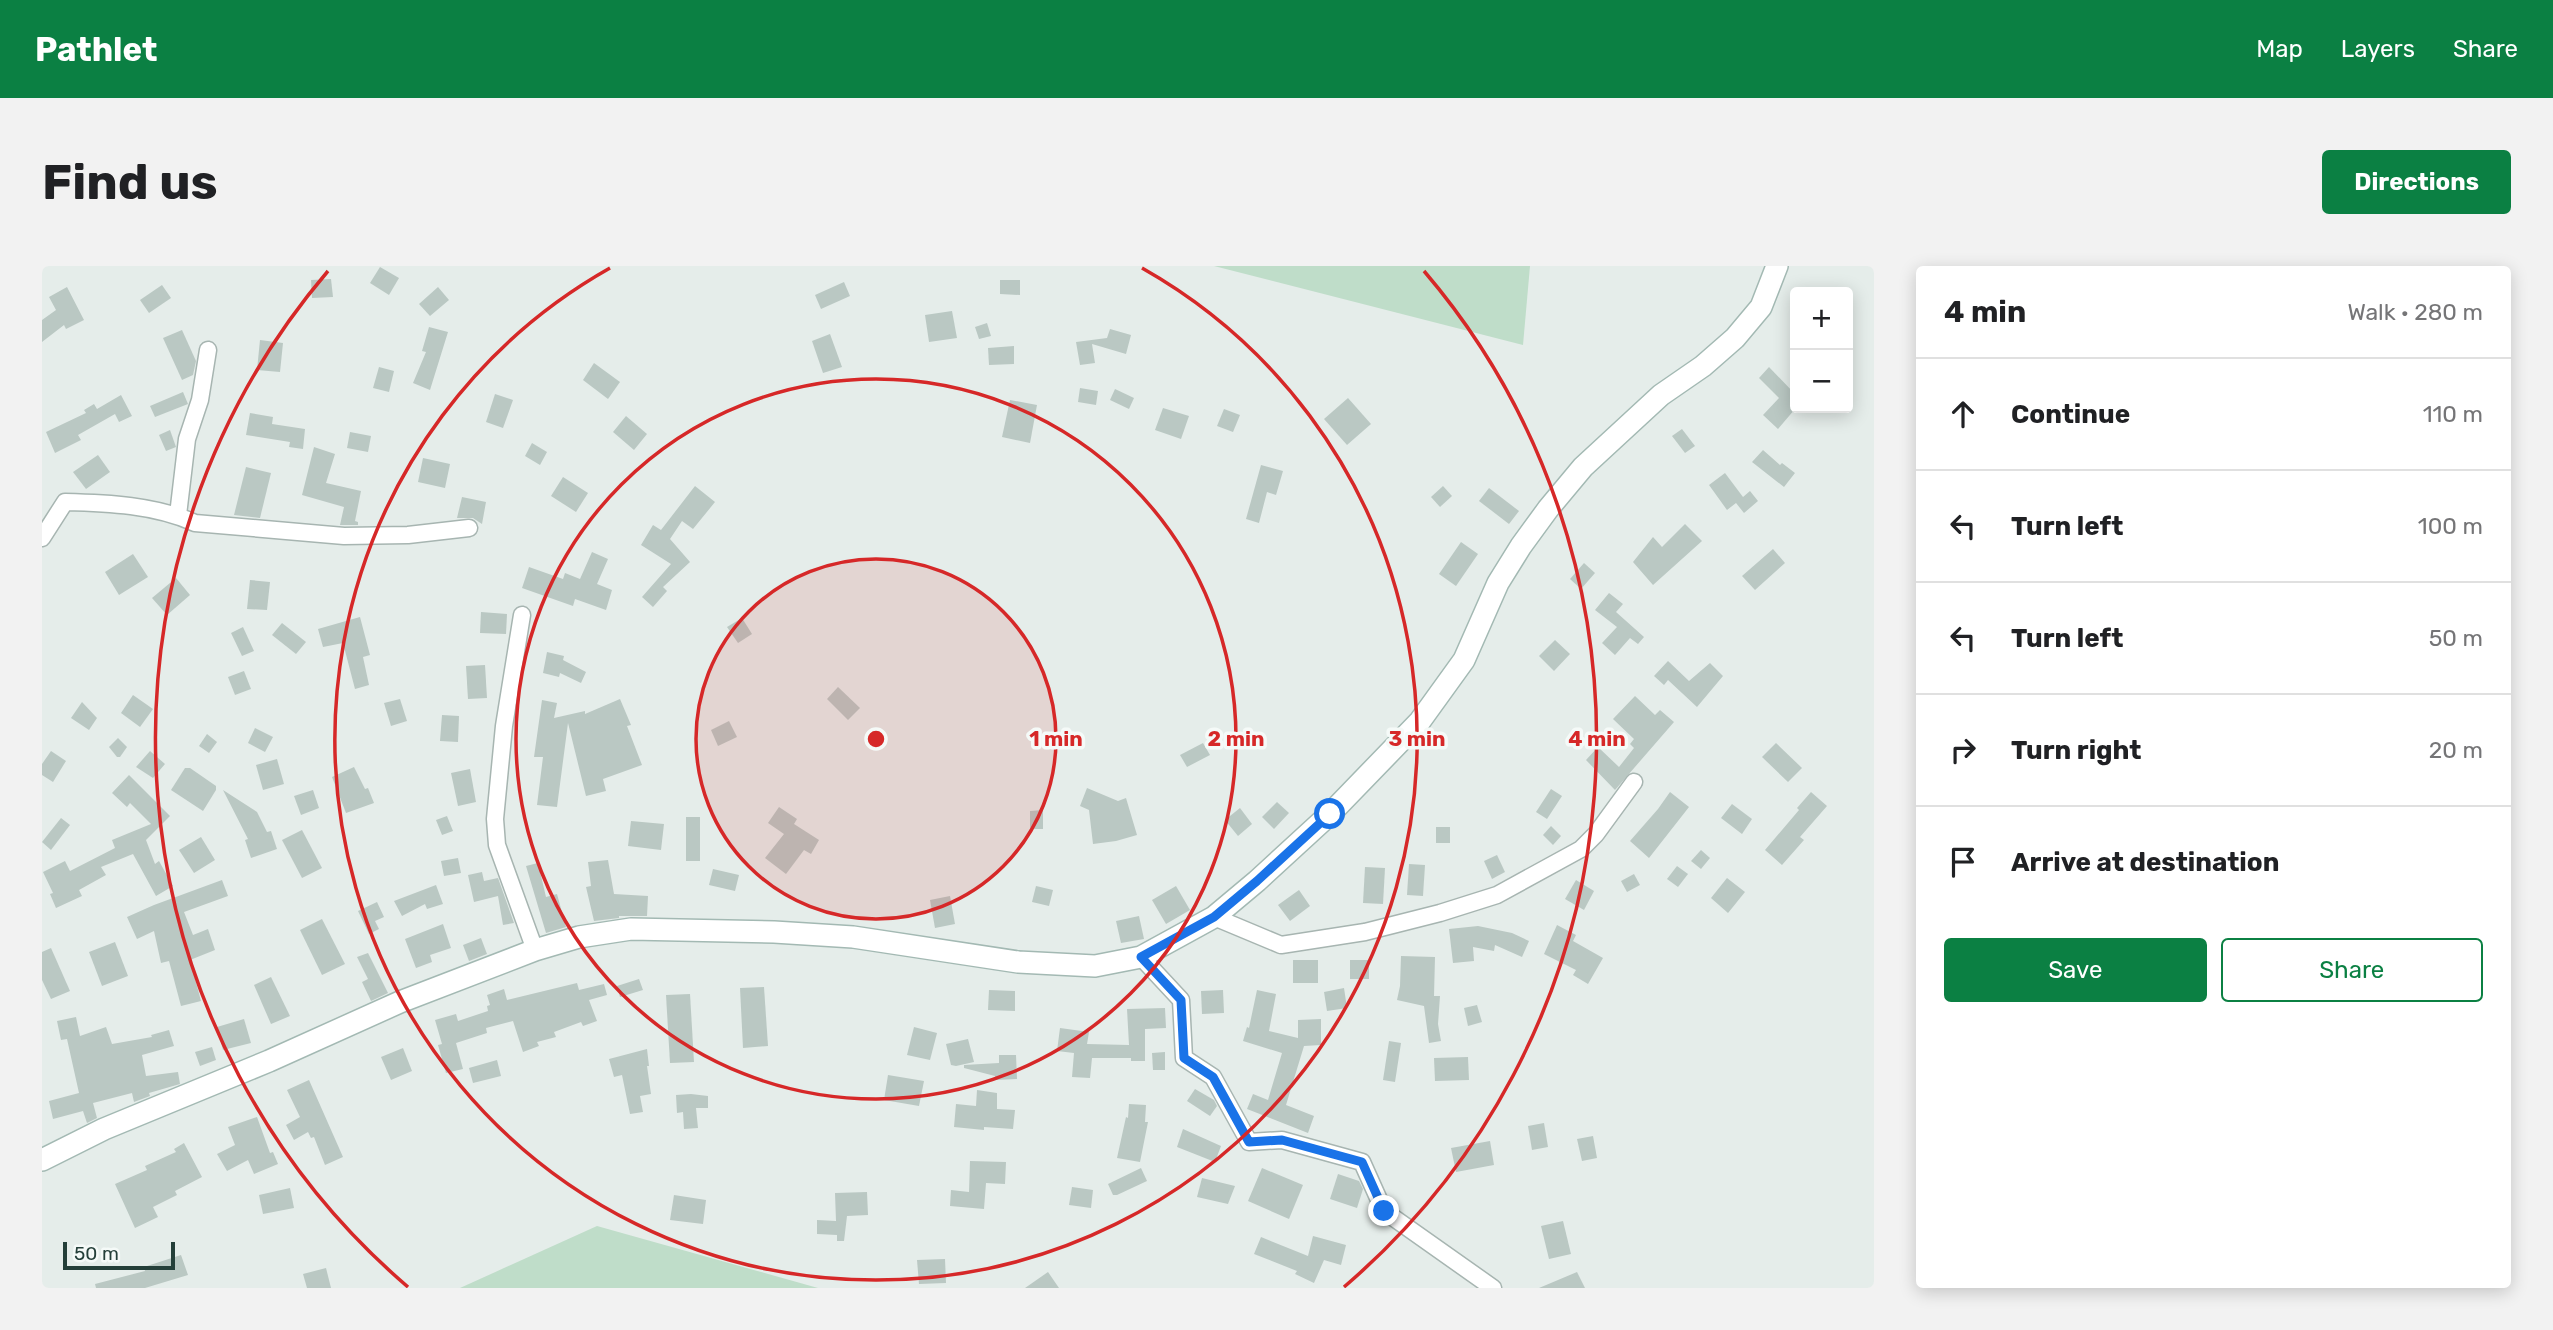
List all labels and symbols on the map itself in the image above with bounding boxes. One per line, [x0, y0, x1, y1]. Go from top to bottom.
text: 1 min [1029, 726, 1083, 751]
text: 2 min [1208, 726, 1264, 751]
text: 3 min [1388, 726, 1446, 751]
text: 4 min [1568, 726, 1626, 751]
centre of rings [864, 727, 888, 751]
route start [1314, 798, 1345, 829]
route end [1368, 1195, 1399, 1226]
scale bar [63, 1239, 175, 1271]

